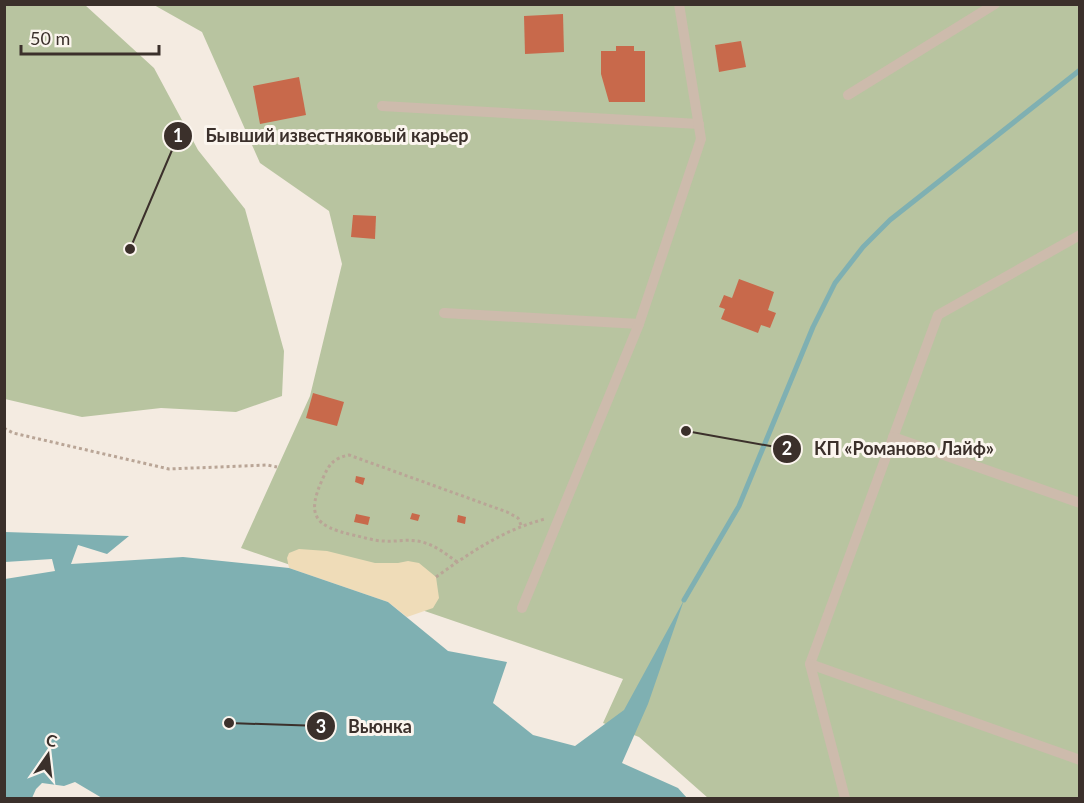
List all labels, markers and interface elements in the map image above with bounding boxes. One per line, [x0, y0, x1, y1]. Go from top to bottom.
scale bar [21, 18, 159, 56]
text: 50 m [30, 27, 70, 49]
callout: Бывший известняковый карьер [163, 118, 480, 154]
text: 1 [173, 124, 183, 146]
text: Бывший известняковый карьер [205, 124, 469, 146]
callout: КП «Романово Лайф» [772, 431, 1006, 467]
text: 2 [782, 437, 792, 459]
text: КП «Романово Лайф» [814, 437, 994, 459]
callout: Вьюнка [306, 708, 424, 744]
text: 3 [316, 715, 326, 737]
text: Вьюнка [348, 715, 412, 737]
north arrow [18, 725, 78, 785]
text: С [44, 729, 60, 751]

